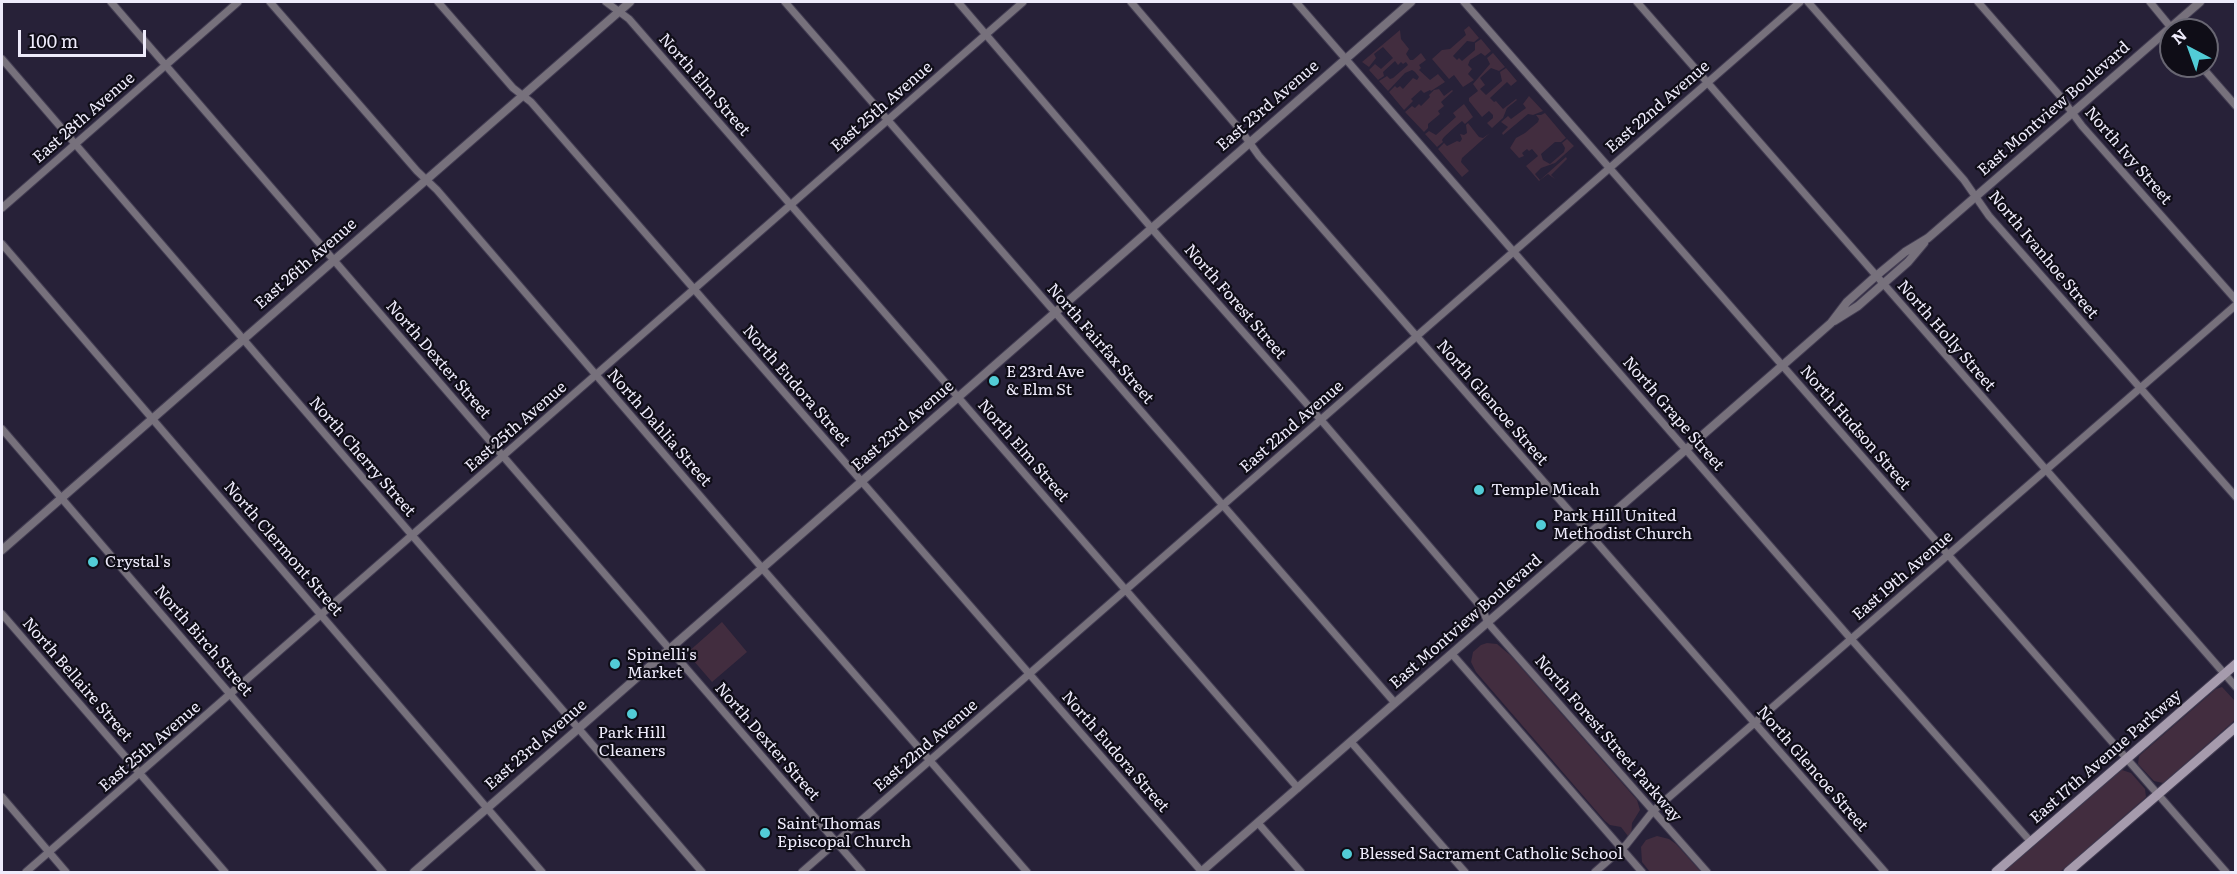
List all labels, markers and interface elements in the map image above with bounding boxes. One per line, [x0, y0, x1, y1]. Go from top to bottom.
scale bar [21, 18, 148, 56]
north arrow [2159, 18, 2219, 78]
text: N [2166, 22, 2191, 49]
text: 100 m [29, 27, 78, 54]
street label: North Elm Street [654, 30, 754, 140]
street label: East Montview Boulevard [1974, 38, 2134, 180]
street label: East 23rd Avenue [1213, 57, 1323, 155]
street label: East 22nd Avenue [1602, 57, 1714, 157]
street label: East 25th Avenue [827, 58, 937, 156]
street label: East 28th Avenue [29, 69, 139, 167]
street label: North Ivy Street [2080, 103, 2176, 209]
street label: North Ivanhoe Street [1984, 187, 2102, 323]
street label: East 26th Avenue [251, 215, 361, 313]
street label: North Forest Street [1180, 241, 1290, 363]
street label: North Holly Street [1893, 277, 1999, 395]
street label: North Fairfax Street [1043, 280, 1157, 408]
street label: North Dexter Street [382, 297, 494, 423]
street label: North Eudora Street [738, 322, 854, 450]
street label: North Glencoe Street [1432, 336, 1552, 470]
street label: North Grape Street [1618, 353, 1728, 475]
place label: E 23rd Ave & Elm St [1006, 362, 1084, 400]
street label: North Hudson Street [1796, 362, 1914, 494]
street label: North Dahlia Street [603, 365, 715, 491]
marker: E 23rd Ave & Elm St [987, 374, 1001, 388]
street label: East 23rd Avenue [848, 377, 958, 475]
street label: East 22nd Avenue [1236, 377, 1348, 477]
street label: East 25th Avenue [461, 378, 571, 476]
street label: North Cherry Street [305, 393, 419, 521]
street label: North Elm Street [973, 396, 1073, 506]
street label: North Clermont Street [219, 478, 347, 620]
place label: Temple Micah [1491, 480, 1600, 500]
marker: Temple Micah [1472, 483, 1486, 497]
place label: Park Hill United Methodist Church [1553, 506, 1692, 544]
marker: Park Hill United Methodist Church [1534, 518, 1548, 532]
street label: East 19th Avenue [1849, 527, 1957, 625]
street label: East Montview Boulevard [1386, 551, 1546, 693]
place label: Crystal's [105, 552, 170, 572]
marker: Crystal's [86, 555, 100, 569]
street label: North Birch Street [150, 582, 256, 700]
street label: North Bellaire Street [18, 614, 136, 746]
place label: Spinelli's Market [627, 645, 696, 683]
street label: North Forest Street Parkway [1530, 652, 1686, 826]
marker: Spinelli's Market [608, 657, 622, 671]
street label: North Dexter Street [711, 679, 823, 805]
street label: East 17th Avenue Parkway [2026, 686, 2186, 828]
street label: North Eudora Street [1057, 688, 1173, 816]
street label: East 23rd Avenue [481, 696, 591, 794]
street label: East 22nd Avenue [870, 696, 982, 796]
street label: East 25th Avenue [95, 698, 205, 796]
street label: North Glencoe Street [1752, 702, 1872, 836]
marker: Park Hill Cleaners [625, 707, 639, 721]
place label: Park Hill Cleaners [598, 723, 666, 761]
place label: Saint Thomas Episcopal Church [777, 814, 911, 852]
marker: Saint Thomas Episcopal Church [758, 826, 772, 840]
place label: Blessed Sacrament Catholic School [1359, 844, 1623, 864]
marker: Blessed Sacrament Catholic School [1340, 847, 1354, 861]

